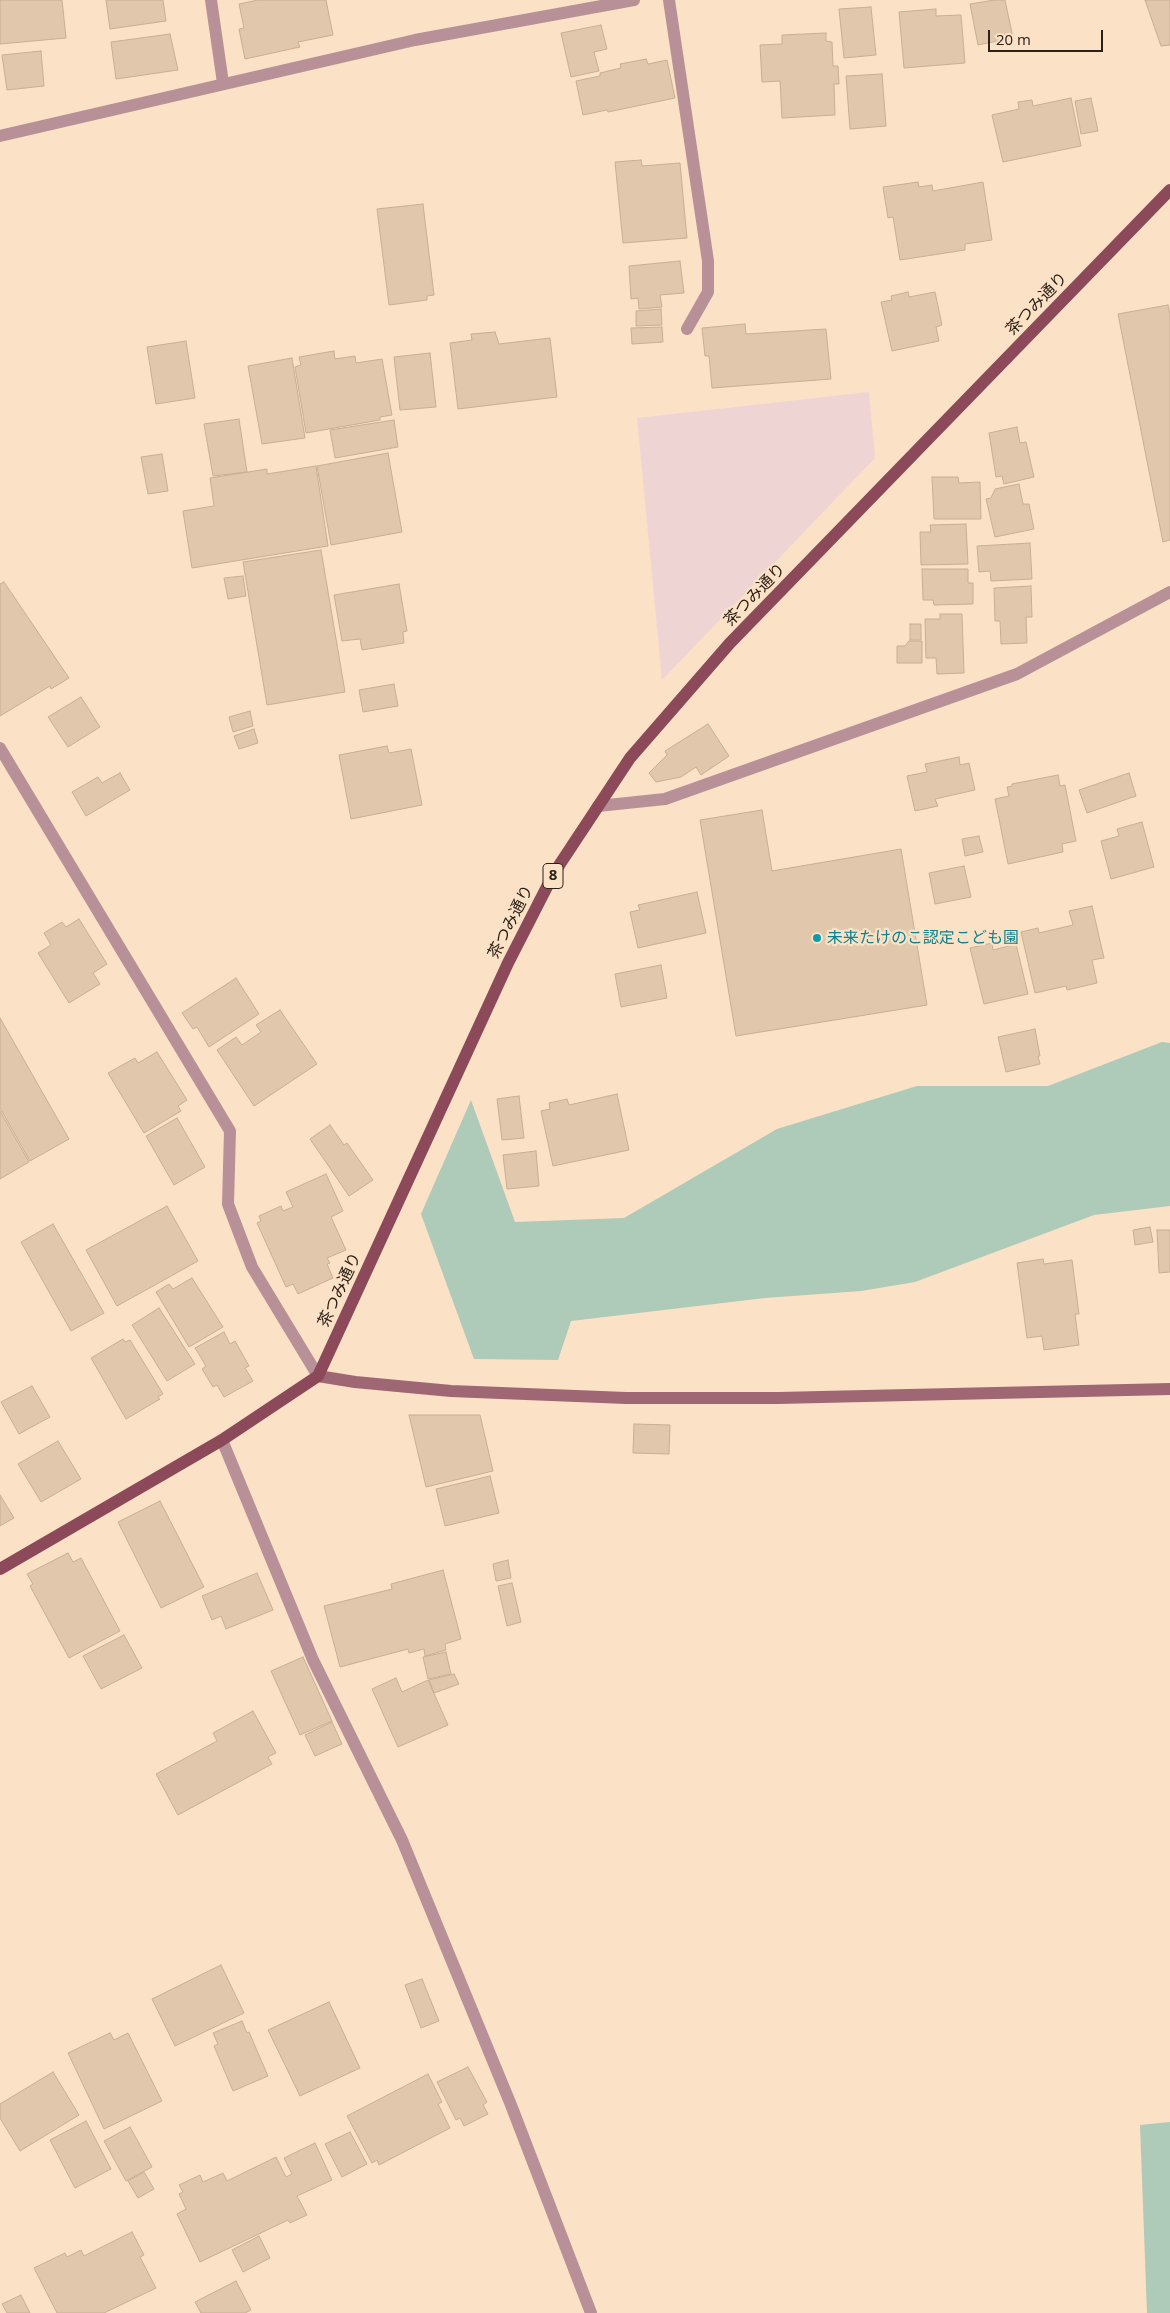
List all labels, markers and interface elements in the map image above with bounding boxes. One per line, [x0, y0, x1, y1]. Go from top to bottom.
scale bar [990, 20, 1105, 52]
text: 20 m [996, 29, 1031, 49]
street label: 茶つみ通り [1002, 269, 1072, 339]
street label: 茶つみ通り [720, 560, 790, 630]
road number: 8 [543, 864, 563, 888]
street label: 茶つみ通り [484, 882, 538, 962]
place label: 未来たけのこ認定こども園 [827, 928, 1019, 948]
marker: 未来たけのこ認定こども園 [811, 932, 823, 944]
street label: 茶つみ通り [314, 1250, 366, 1330]

